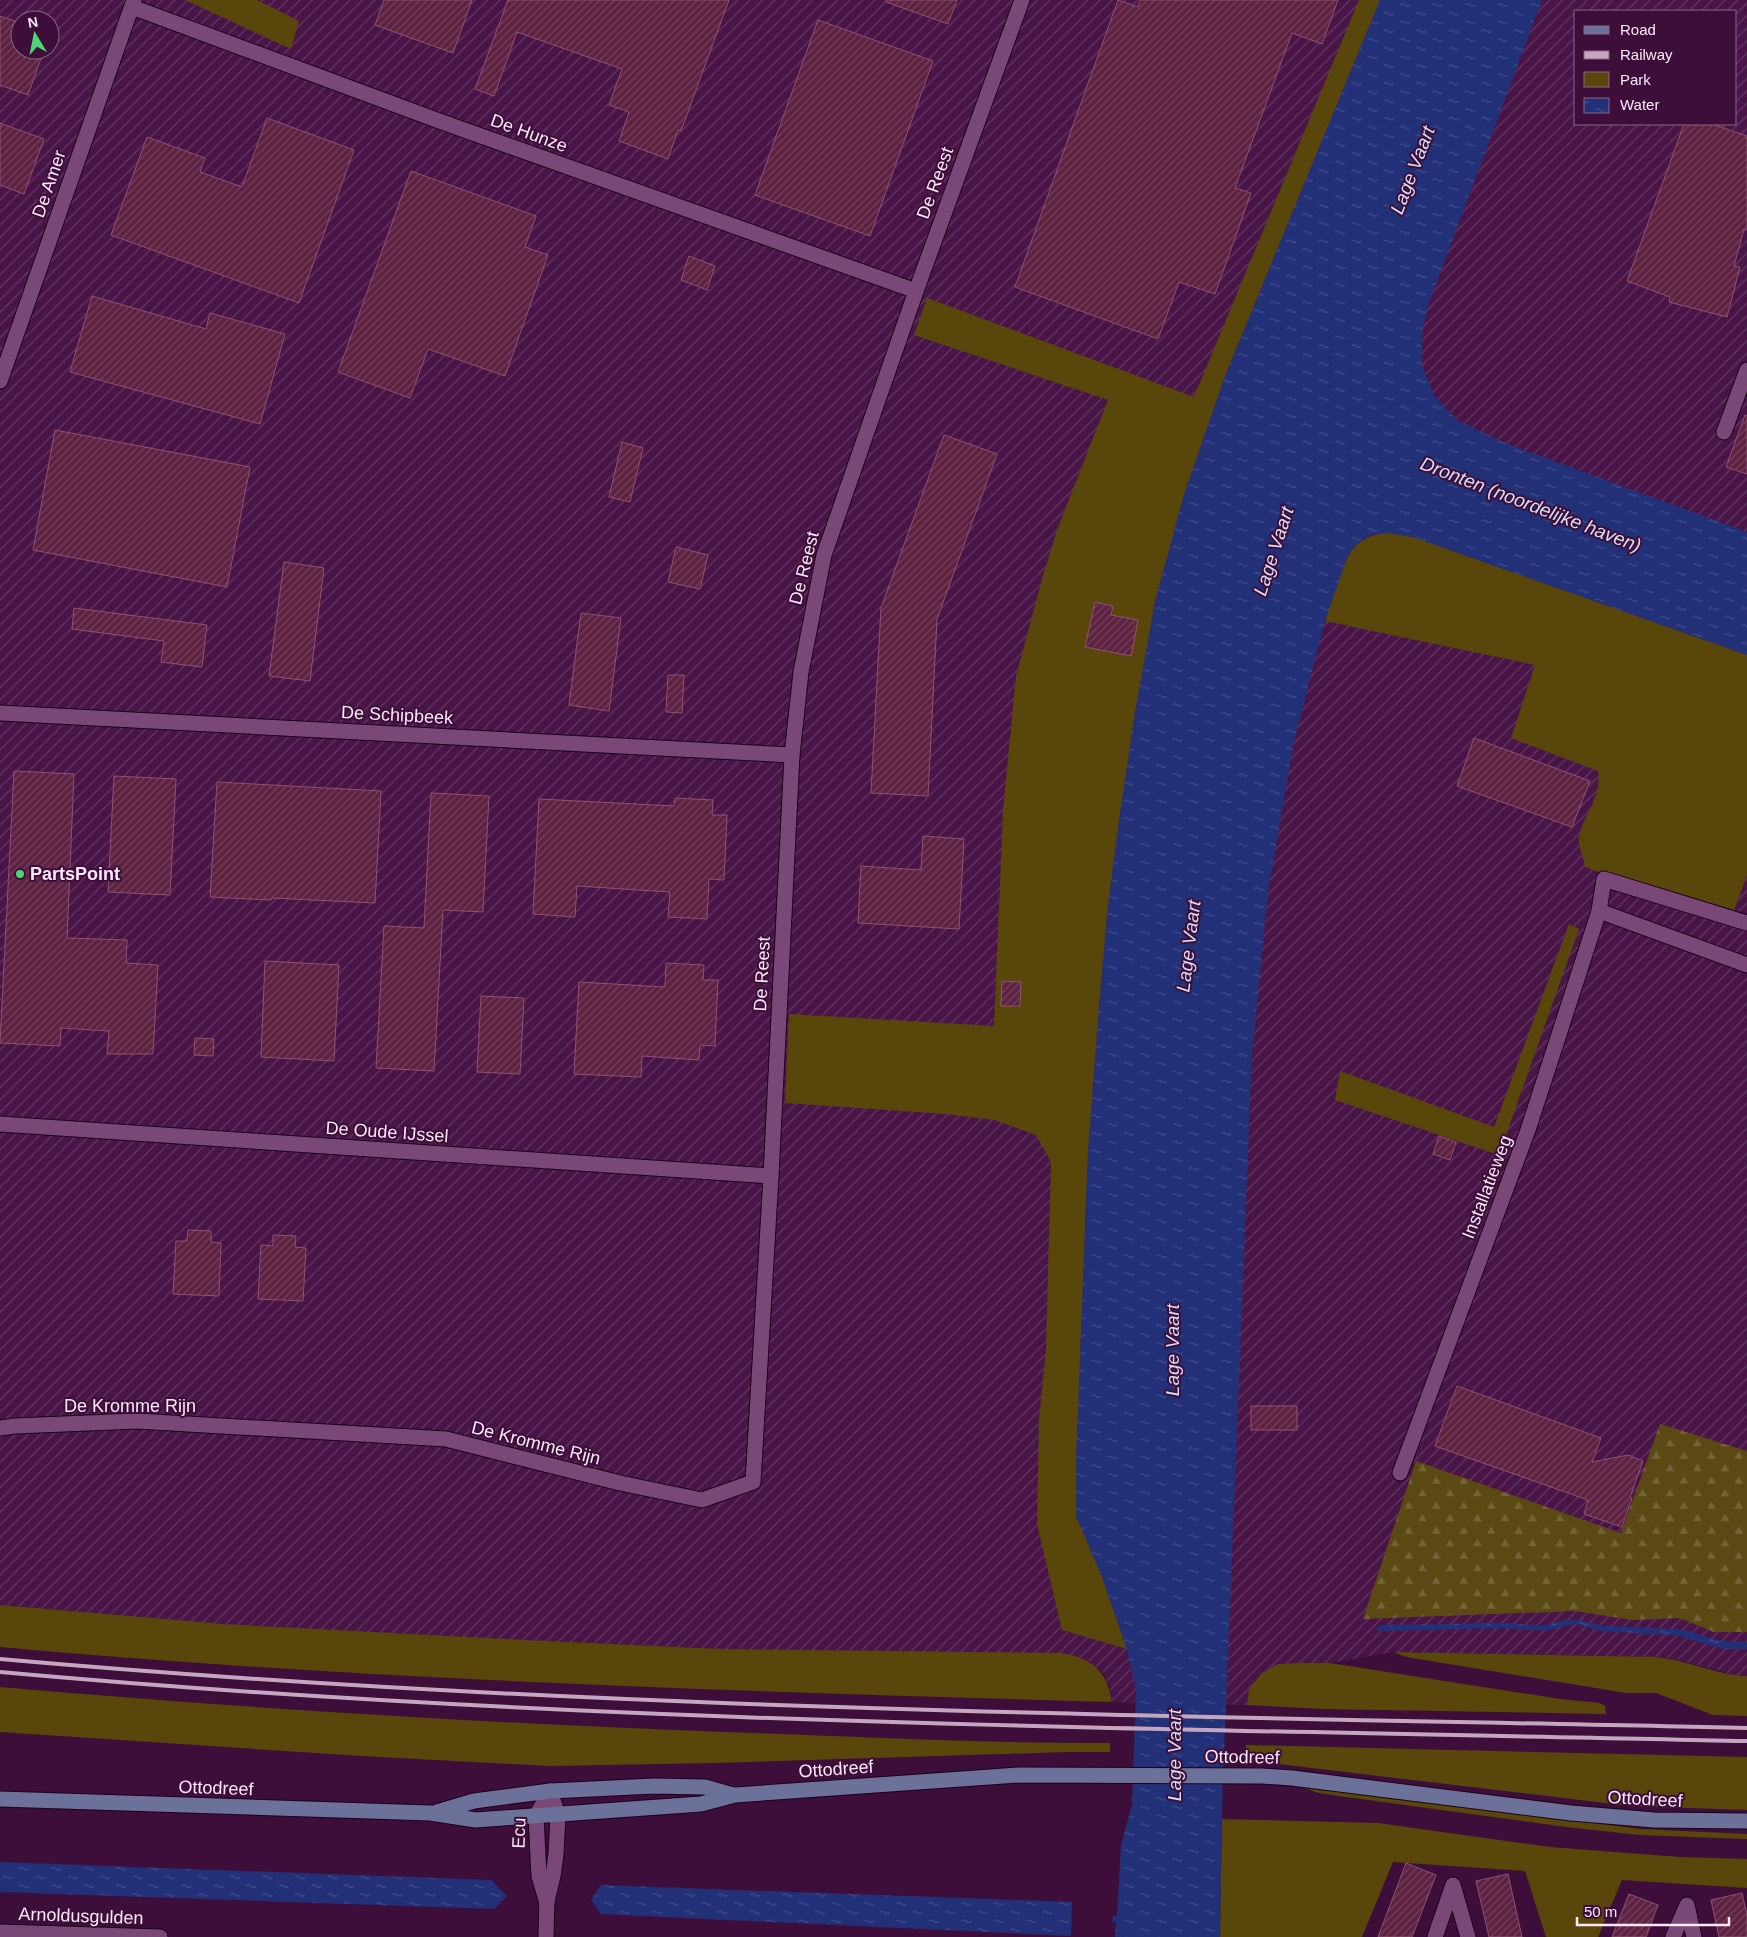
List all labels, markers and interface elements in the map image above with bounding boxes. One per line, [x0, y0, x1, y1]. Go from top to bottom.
north arrow [10, 10, 60, 60]
legend [1574, 10, 1737, 125]
text: N [26, 13, 39, 31]
text: Road [1620, 21, 1656, 38]
text: Railway [1620, 46, 1673, 63]
text: Park [1620, 71, 1651, 88]
text: Water [1620, 96, 1659, 113]
street label: De Hunze [488, 110, 570, 156]
water label: Lage Vaart [1386, 123, 1439, 217]
street label: De Reest [913, 144, 957, 222]
street label: De Amer [28, 148, 70, 220]
water label: Dronten (noordelijke haven) [1418, 453, 1644, 556]
water label: Lage Vaart [1249, 503, 1298, 598]
street label: De Reest [785, 529, 823, 607]
street label: De Schipbeek [341, 702, 454, 728]
place label: PartsPoint [30, 864, 120, 884]
marker: PartsPoint [14, 868, 26, 880]
water label: Lage Vaart [1172, 898, 1205, 993]
street label: De Reest [750, 936, 774, 1012]
street label: De Oude IJssel [325, 1118, 449, 1146]
street label: Installatieweg [1458, 1132, 1516, 1242]
water label: Lage Vaart [1162, 1303, 1183, 1396]
street label: De Kromme Rijn [64, 1396, 196, 1416]
street label: De Kromme Rijn [470, 1417, 602, 1469]
water label: Lage Vaart [1164, 1708, 1185, 1801]
street label: Ottodreef [1204, 1746, 1281, 1768]
street label: Ottodreef [798, 1756, 875, 1782]
street label: Ottodreef [178, 1777, 255, 1799]
street label: Ottodreef [1607, 1787, 1684, 1811]
street label: Ecu [508, 1817, 530, 1849]
scale bar [1577, 1894, 1730, 1926]
text: 50 m [1584, 1903, 1617, 1920]
street label: Arnoldusgulden [18, 1904, 144, 1928]

